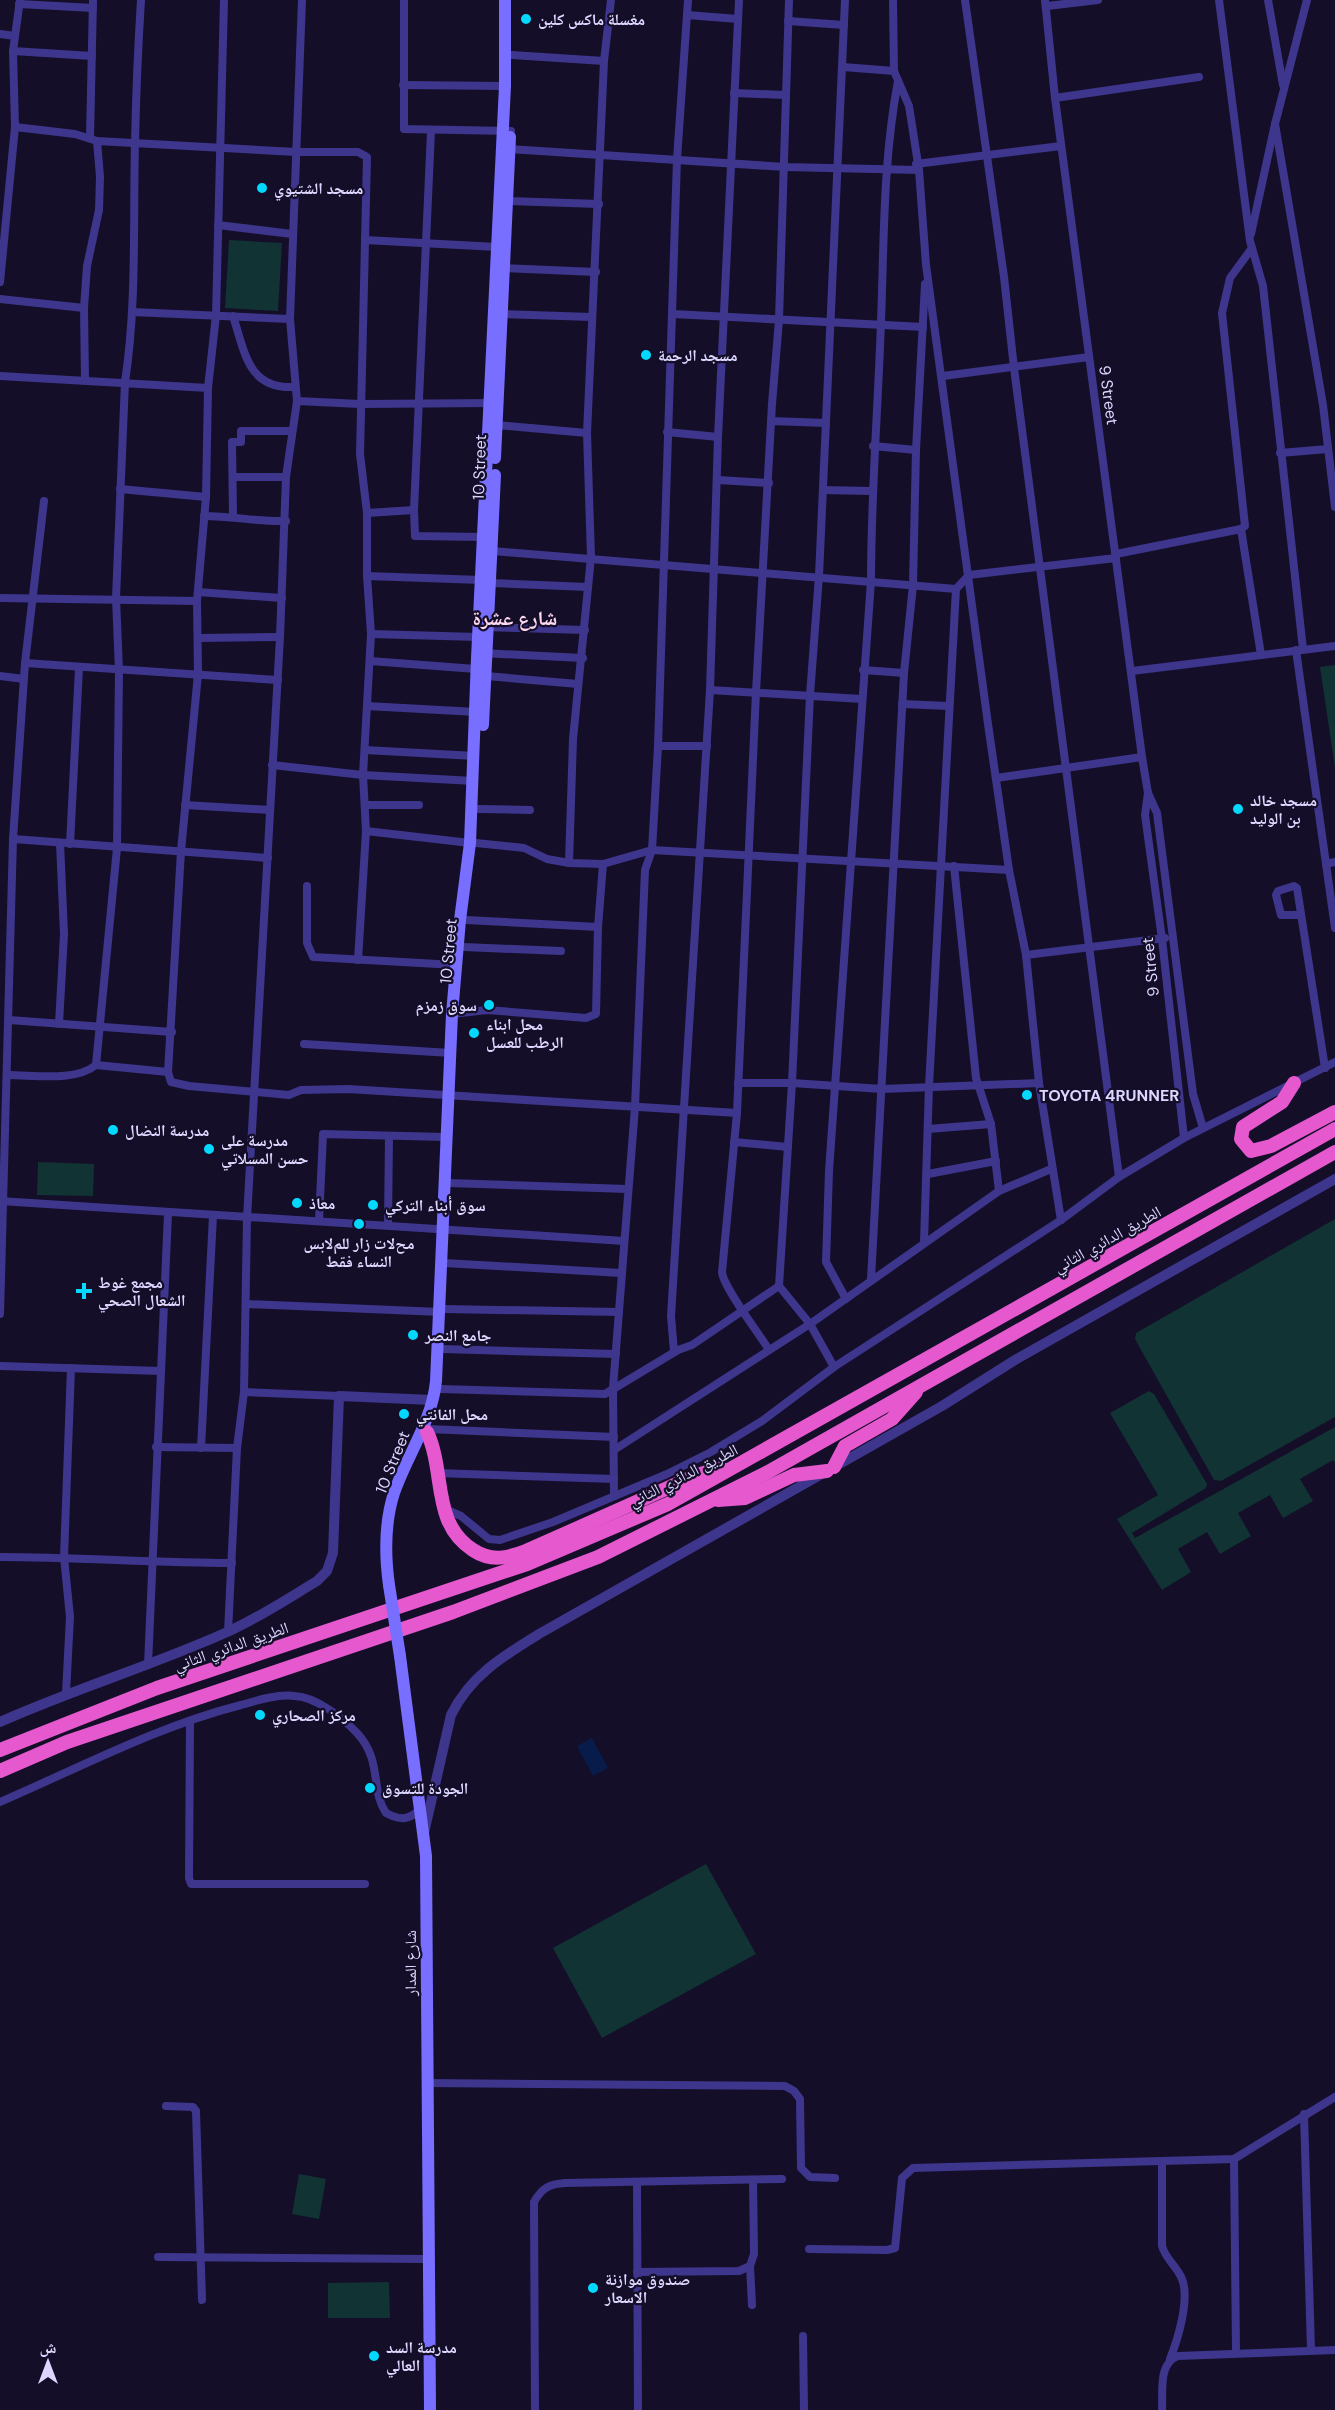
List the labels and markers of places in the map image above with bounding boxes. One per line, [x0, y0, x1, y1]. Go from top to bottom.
place label: مغسلة ماكس كلين [538, 9, 645, 30]
marker: مغسلة ماكس كلين [519, 12, 533, 26]
place label: مسجد الشتيوي [274, 178, 363, 201]
marker: مسجد الشتيوي [255, 181, 269, 195]
place label: مسجد الرحمة [658, 345, 738, 366]
marker: مسجد الرحمة [639, 348, 653, 362]
place label: مسجد خالد بن الوليد [1250, 790, 1317, 829]
marker: مسجد خالد بن الوليد [1231, 802, 1245, 816]
place label: سوق زمزم [416, 995, 477, 1017]
marker: سوق زمزم [482, 998, 496, 1012]
place label: محل ابناء الرطب للعسل [486, 1014, 564, 1053]
marker: محل ابناء الرطب للعسل [467, 1026, 481, 1040]
place label: TOYOTA 4RUNNER [1039, 1085, 1179, 1106]
marker: TOYOTA 4RUNNER [1020, 1088, 1034, 1102]
place label: مدرسة النضال [125, 1120, 209, 1141]
marker: مدرسة النضال [106, 1123, 120, 1137]
place label: مدرسة على حسن المسلاتي [221, 1130, 308, 1171]
marker: مدرسة على حسن المسلاتي [202, 1142, 216, 1156]
place label: معاذ [309, 1193, 335, 1214]
place label: سوق أبناء التركي [385, 1195, 486, 1218]
marker: معاذ [290, 1196, 304, 1210]
marker: سوق أبناء التركي [366, 1198, 380, 1212]
marker: محﻻت زار للمﻻبس النساء فقط [352, 1217, 366, 1231]
place label: محﻻت زار للمﻻبس النساء فقط [304, 1233, 414, 1272]
place label: مجمع غوط الشعال الصحي [98, 1272, 186, 1313]
marker: مجمع غوط الشعال الصحي [75, 1282, 93, 1300]
place label: جامع النصر [424, 1325, 492, 1346]
marker: جامع النصر [406, 1328, 420, 1342]
place label: محل الفانتي [416, 1404, 488, 1427]
marker: محل الفانتي [397, 1407, 411, 1421]
place label: مركز الصحاري [272, 1705, 356, 1728]
marker: مركز الصحاري [253, 1708, 267, 1722]
place label: الجودة للتسوق [382, 1778, 468, 1799]
marker: الجودة للتسوق [363, 1781, 377, 1795]
place label: صندوق موازنة الاسعار [604, 2269, 690, 2308]
marker: صندوق موازنة الاسعار [586, 2281, 600, 2295]
place label: مدرسة السد العالي [386, 2337, 457, 2378]
marker: مدرسة السد العالي [367, 2349, 381, 2363]

